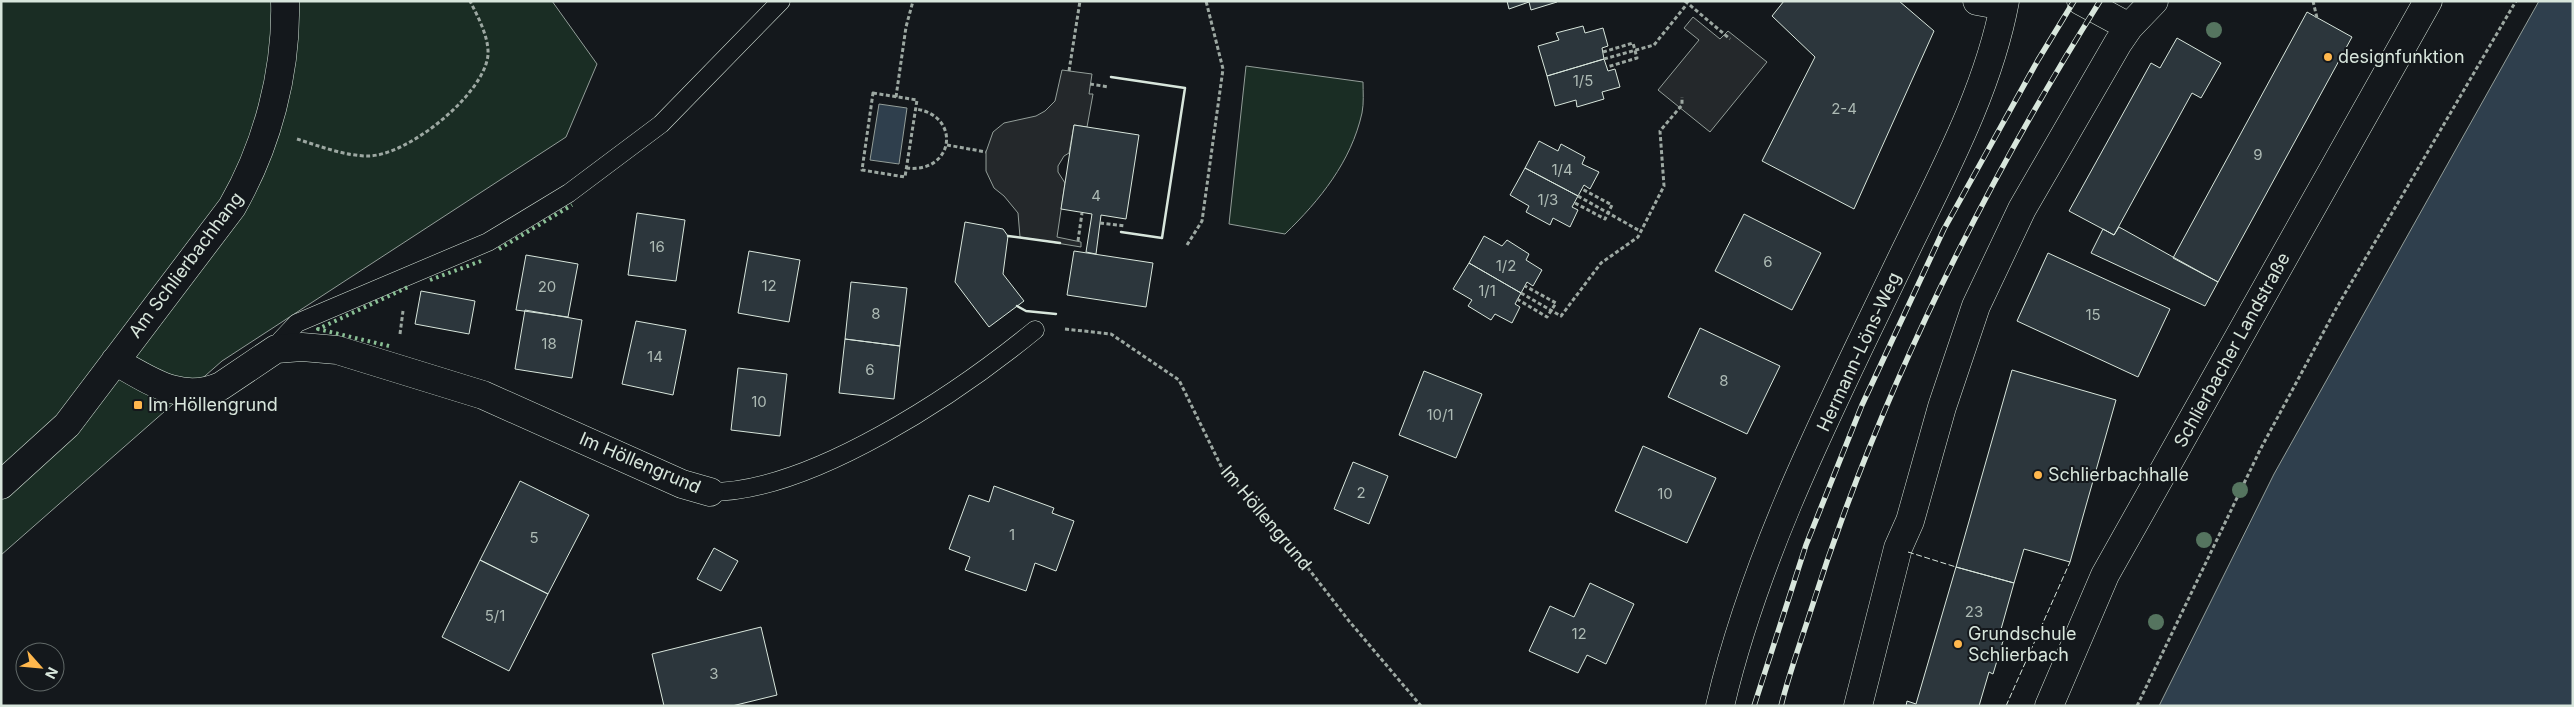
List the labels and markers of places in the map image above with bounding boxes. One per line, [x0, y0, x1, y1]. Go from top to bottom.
place label: designfunktion [2338, 46, 2465, 67]
marker: designfunktion [2322, 51, 2334, 63]
place label: Im Höllengrund [148, 394, 278, 415]
marker: Im Höllengrund [132, 399, 144, 411]
place label: Schlierbachhalle [2048, 464, 2189, 485]
marker: Schlierbachhalle [2032, 469, 2044, 481]
place label: Grundschule Schlierbach [1968, 623, 2076, 665]
marker: Grundschule Schlierbach [1952, 638, 1964, 650]

